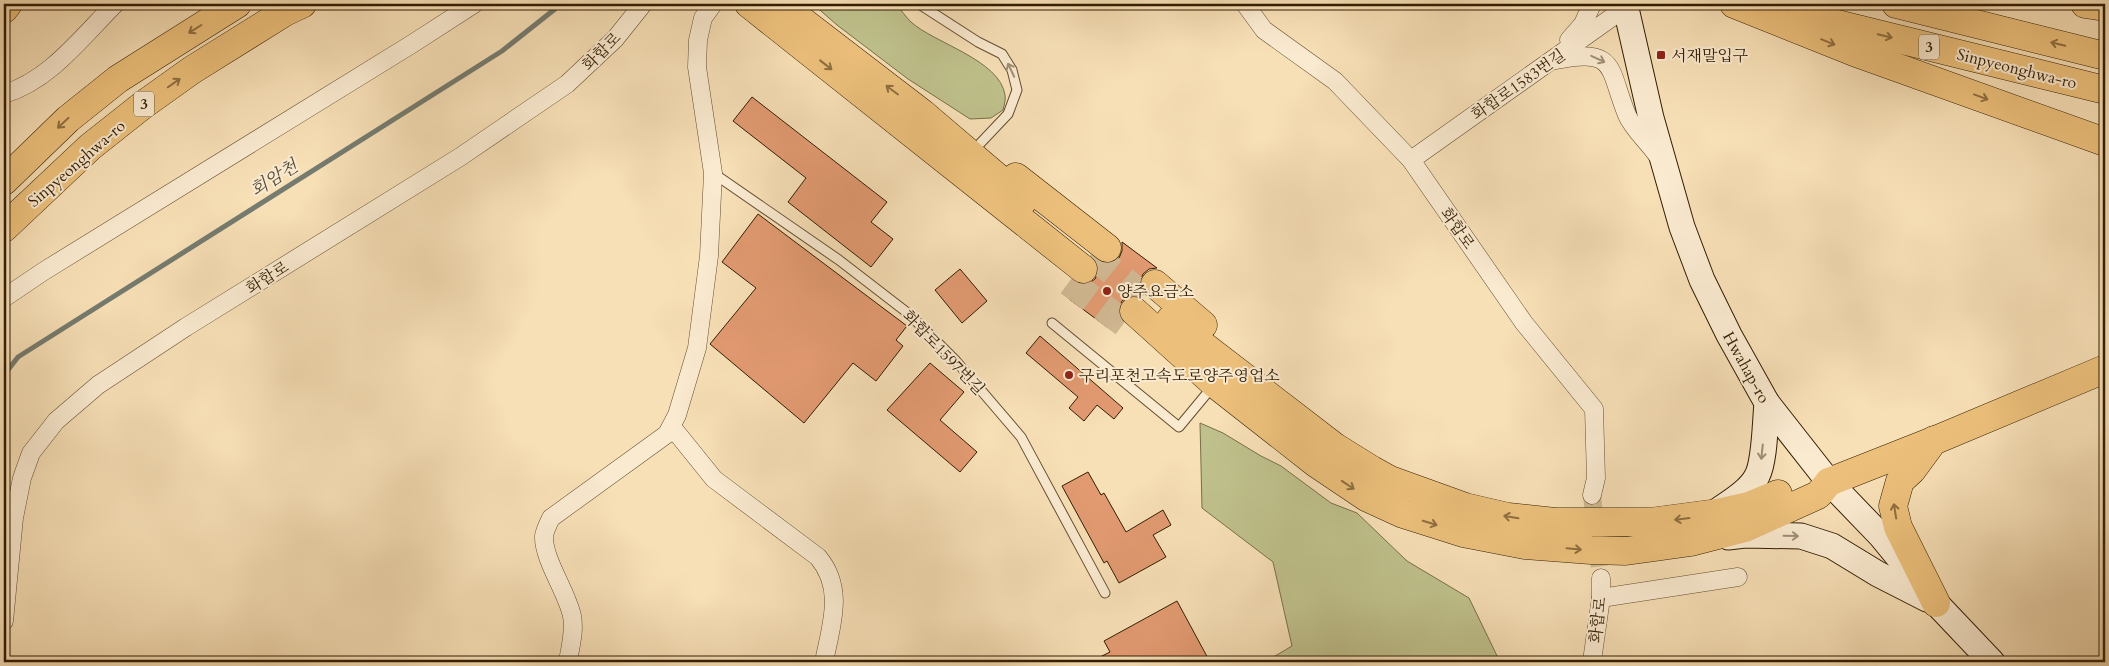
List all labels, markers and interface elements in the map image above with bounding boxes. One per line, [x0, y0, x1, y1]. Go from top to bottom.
one-way arrow [189, 24, 203, 34]
street label: 화합로 [578, 27, 626, 76]
one-way arrow [1877, 32, 1893, 41]
road number: 3 [1919, 34, 1939, 60]
one-way arrow [1820, 37, 1835, 47]
one-way arrow [2050, 39, 2066, 48]
street label: Sinpyeonghwa-ro [1955, 43, 2079, 95]
street label: 화합로1583번길 [1467, 44, 1570, 125]
place label: 서재말입구 [1671, 45, 1748, 67]
marker: 서재말입구 [1655, 49, 1667, 61]
one-way arrow [1590, 55, 1605, 64]
one-way arrow [819, 60, 833, 70]
one-way arrow [1005, 63, 1015, 78]
one-way arrow [167, 78, 181, 88]
one-way arrow [886, 84, 899, 95]
road number: 3 [134, 92, 154, 116]
one-way arrow [1972, 93, 1988, 103]
street label: Sinpyeonghwa-ro [23, 115, 130, 212]
one-way arrow [57, 117, 70, 129]
water label: 회암천 [246, 153, 304, 203]
street label: 화합로 [1435, 203, 1480, 254]
street label: 화합로 [242, 256, 293, 299]
place label: 양주요금소 [1117, 281, 1194, 303]
marker: 양주요금소 [1101, 285, 1113, 297]
street label: 화합로1597번길 [897, 305, 989, 400]
street label: Hwahap-ro [1717, 328, 1775, 408]
place label: 구리포천고속도로양주영업소 [1079, 365, 1280, 387]
marker: 구리포천고속도로양주영업소 [1063, 369, 1075, 381]
one-way arrow [1757, 443, 1767, 459]
one-way arrow [1340, 480, 1354, 490]
one-way arrow [1890, 503, 1900, 519]
one-way arrow [1504, 512, 1520, 522]
one-way arrow [1674, 514, 1690, 524]
one-way arrow [1421, 519, 1437, 528]
one-way arrow [1783, 531, 1799, 541]
one-way arrow [1566, 544, 1582, 553]
street label: 화합로 [1584, 595, 1612, 644]

